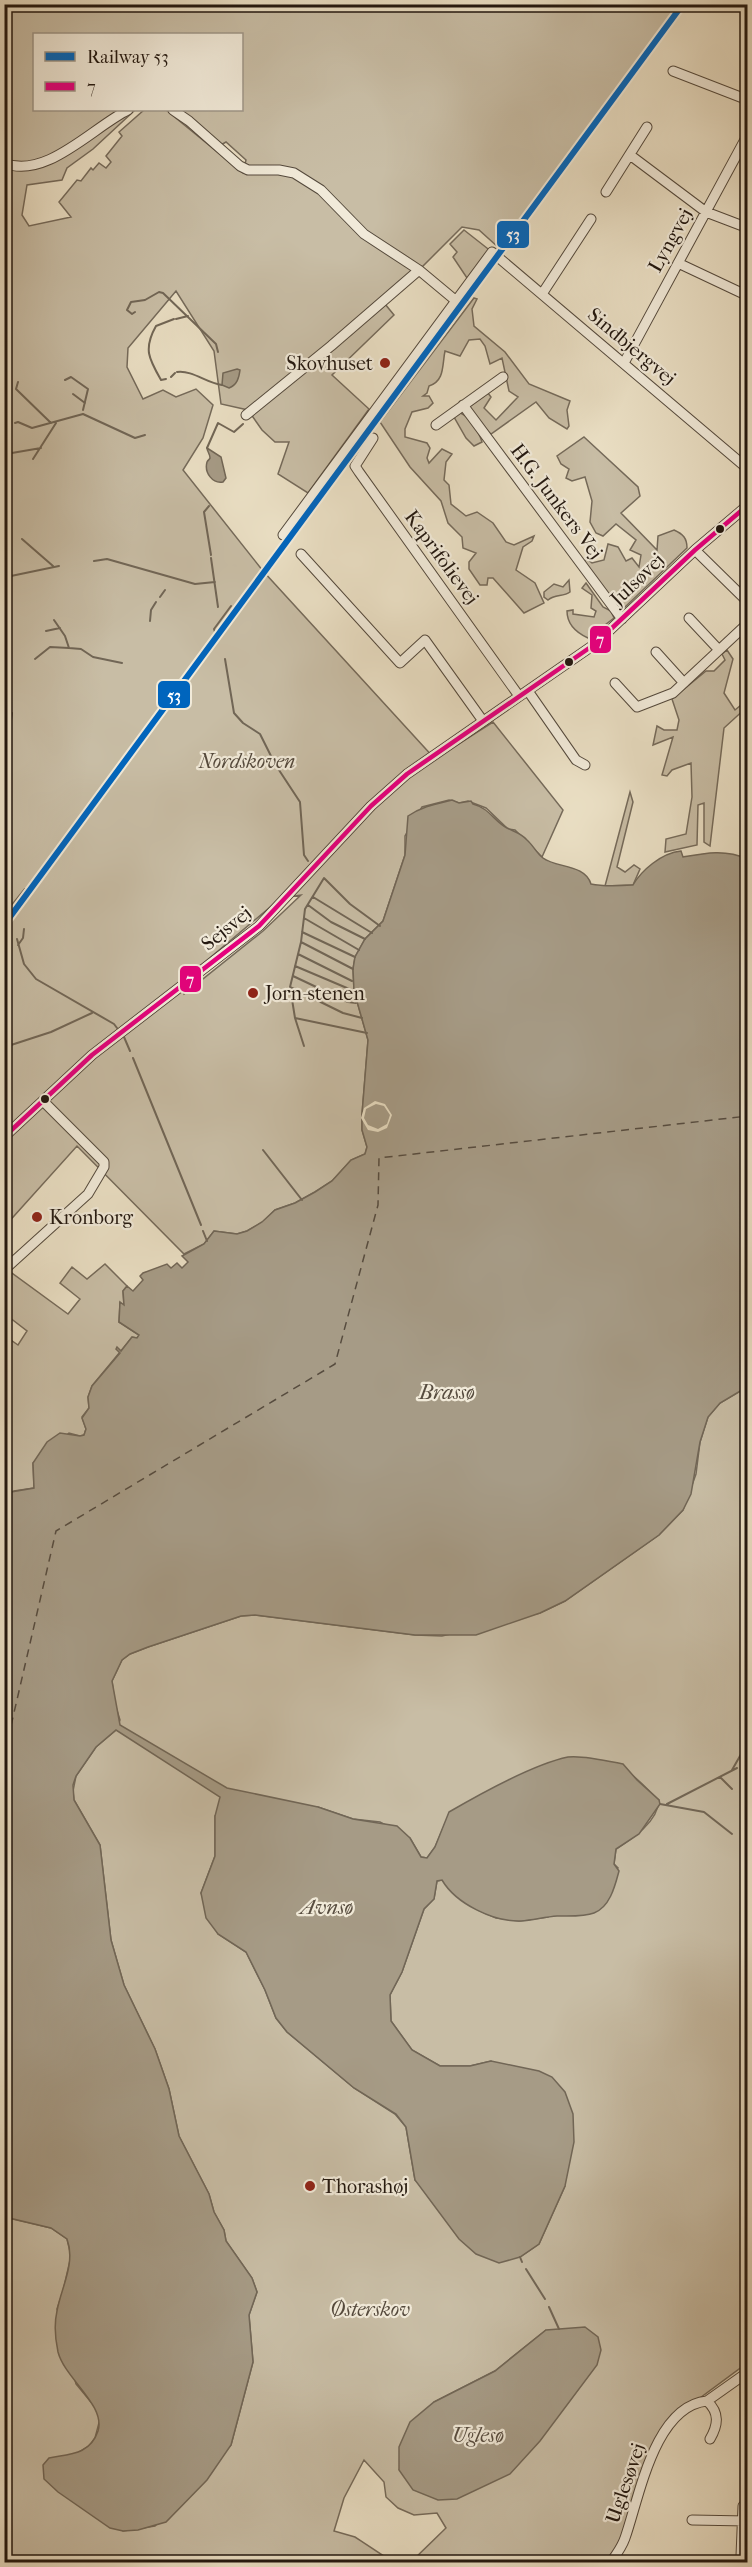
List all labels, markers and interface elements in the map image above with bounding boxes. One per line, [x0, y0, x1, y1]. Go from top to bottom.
legend [33, 33, 243, 111]
text: Railway 53 [87, 47, 169, 68]
text: 7 [87, 77, 96, 98]
street label: Lyngvej [644, 204, 697, 276]
line badge: 53 [496, 220, 530, 249]
text: 53 [506, 225, 520, 245]
street label: Sindbjergvej [583, 303, 680, 390]
place label: Skovhuset [286, 352, 373, 375]
marker: Skovhuset [378, 356, 392, 370]
street label: H.G. Junkers Vej [506, 439, 607, 564]
street label: Kaprifolievej [400, 506, 484, 609]
unlabelled marker [714, 523, 726, 535]
street label: Julsøvej [604, 548, 669, 612]
line badge: 7 [589, 625, 612, 654]
text: 7 [595, 630, 604, 649]
unlabelled marker [563, 656, 575, 668]
line badge: 53 [157, 680, 191, 709]
text: 53 [167, 686, 181, 706]
park label: Nordskoven [198, 750, 295, 773]
street label: Sejsvej [197, 901, 256, 955]
line badge: 7 [179, 965, 202, 993]
text: 7 [185, 970, 194, 989]
place label: Jorn-stenen [263, 982, 365, 1005]
marker: Jorn-stenen [246, 986, 260, 1000]
unlabelled marker [39, 1093, 51, 1105]
place label: Kronborg [49, 1206, 133, 1229]
marker: Kronborg [30, 1210, 44, 1224]
water label: Brassø [418, 1380, 475, 1404]
water label: Avnsø [298, 1895, 354, 1919]
place label: Thorashøj [322, 2175, 408, 2198]
marker: Thorashøj [303, 2179, 317, 2193]
park label: Østerskov [330, 2298, 410, 2321]
water label: Uglesø [452, 2423, 504, 2447]
street label: Uglesøvej [601, 2440, 650, 2526]

